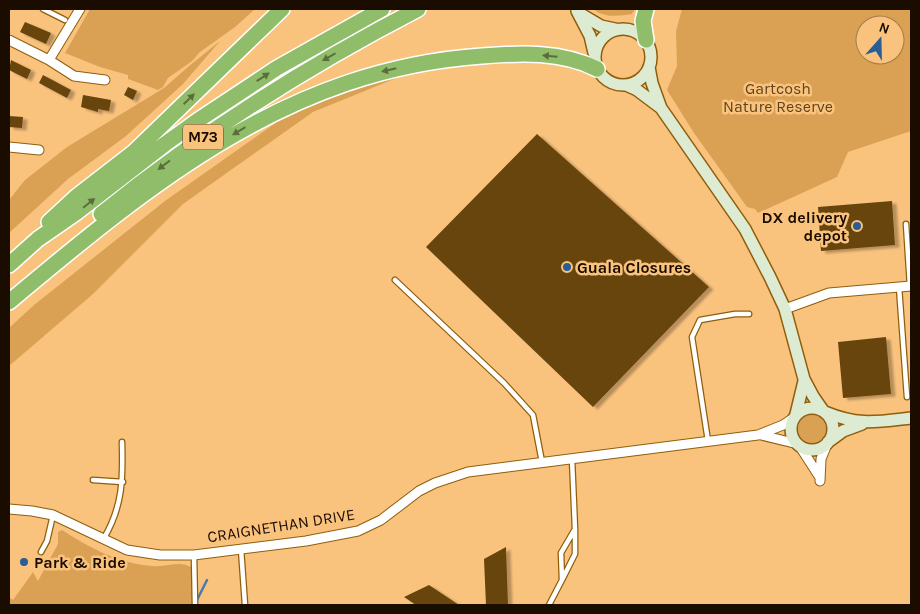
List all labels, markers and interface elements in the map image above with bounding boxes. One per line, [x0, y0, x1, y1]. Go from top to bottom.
north arrow [855, 15, 905, 65]
text: N [877, 19, 892, 38]
one-way arrow [542, 52, 558, 60]
one-way arrow [322, 53, 337, 61]
one-way arrow [382, 66, 397, 74]
one-way arrow [256, 73, 269, 82]
park label: Gartcosh Nature Reserve [723, 79, 833, 116]
one-way arrow [183, 93, 195, 105]
road number: M73 [183, 124, 223, 150]
one-way arrow [233, 127, 246, 136]
one-way arrow [157, 160, 171, 170]
one-way arrow [82, 198, 95, 209]
place label: DX delivery depot [761, 208, 847, 245]
marker: DX delivery depot [851, 220, 863, 232]
place label: Guala Closures [577, 258, 691, 277]
marker: Guala Closures [561, 261, 573, 273]
street label: CRAIGNETHAN DRIVE [206, 504, 356, 547]
place label: Park & Ride [34, 553, 126, 572]
marker: Park & Ride [18, 556, 30, 568]

